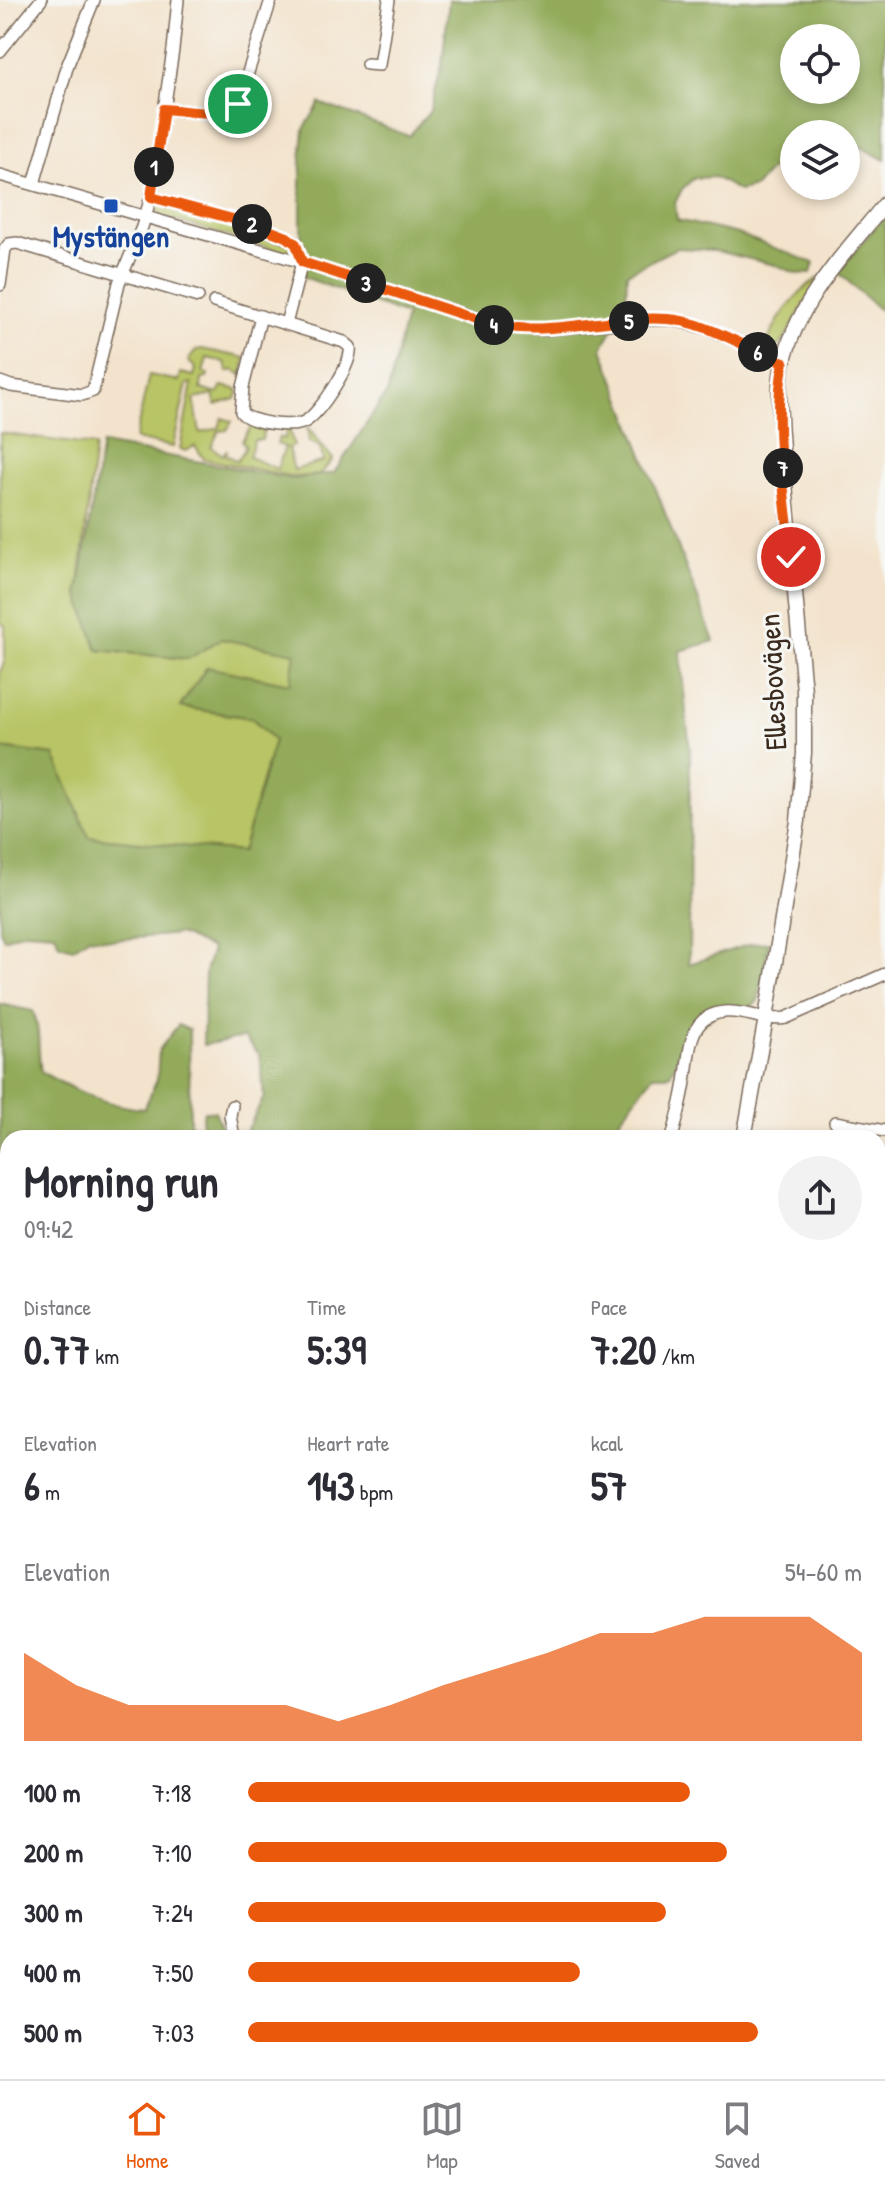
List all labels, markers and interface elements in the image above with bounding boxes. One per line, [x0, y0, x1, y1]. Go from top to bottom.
map controls [780, 24, 860, 200]
button: locate [780, 24, 860, 104]
pin [204, 70, 272, 138]
icon: arrive [216, 82, 260, 126]
button: layers [780, 120, 860, 200]
pin: 1 [134, 147, 174, 187]
text: 1 [150, 152, 158, 182]
marker: Mystängen [102, 197, 120, 215]
pin: 2 [232, 204, 272, 244]
text: 2 [247, 209, 257, 239]
place label: Mystängen [53, 216, 169, 257]
pin: 3 [346, 263, 386, 303]
text: 3 [361, 268, 371, 298]
pin: 5 [609, 301, 649, 341]
pin: 4 [474, 305, 514, 345]
text: 5 [624, 306, 634, 336]
text: 4 [490, 310, 498, 340]
pin: 6 [738, 332, 778, 372]
text: 6 [754, 337, 762, 367]
pin: 7 [763, 448, 803, 488]
text: 7 [778, 453, 788, 483]
pin [757, 523, 825, 591]
icon: check [769, 535, 813, 579]
street label: Ellesbovägen [748, 613, 796, 751]
text: Morning run [24, 1151, 219, 1211]
button: share [778, 1156, 862, 1240]
text: 09:42 [24, 1211, 73, 1246]
text: Distance [24, 1292, 91, 1322]
text: Time [307, 1292, 346, 1322]
text: Pace [591, 1292, 627, 1322]
text: 0.77 [24, 1322, 90, 1376]
text: 5:39 [307, 1322, 366, 1376]
text: 7:20 [591, 1322, 656, 1376]
text: km [90, 1341, 119, 1371]
text: /km [656, 1341, 695, 1371]
text: Elevation [24, 1428, 97, 1458]
text: Heart rate [307, 1428, 390, 1458]
text: kcal [591, 1428, 623, 1458]
text: 6 [24, 1458, 40, 1512]
text: 143 [307, 1458, 355, 1512]
text: 57 [591, 1458, 627, 1512]
text: m [40, 1477, 60, 1507]
text: bpm [355, 1477, 393, 1507]
text: Elevation [24, 1554, 110, 1589]
text: 54–60 m [785, 1554, 862, 1589]
text: 100 m [24, 1775, 80, 1810]
text: 7:18 [152, 1775, 192, 1810]
text: 200 m [24, 1835, 83, 1870]
text: 7:10 [152, 1835, 192, 1870]
text: 300 m [24, 1895, 83, 1930]
text: 7:24 [152, 1895, 193, 1930]
text: 400 m [24, 1955, 81, 1990]
text: 7:50 [152, 1955, 194, 1990]
text: 500 m [24, 2015, 82, 2050]
text: 7:03 [152, 2015, 194, 2050]
tab: Home [125, 2097, 169, 2175]
tab: Map [420, 2097, 464, 2175]
tab: Saved [715, 2097, 760, 2175]

